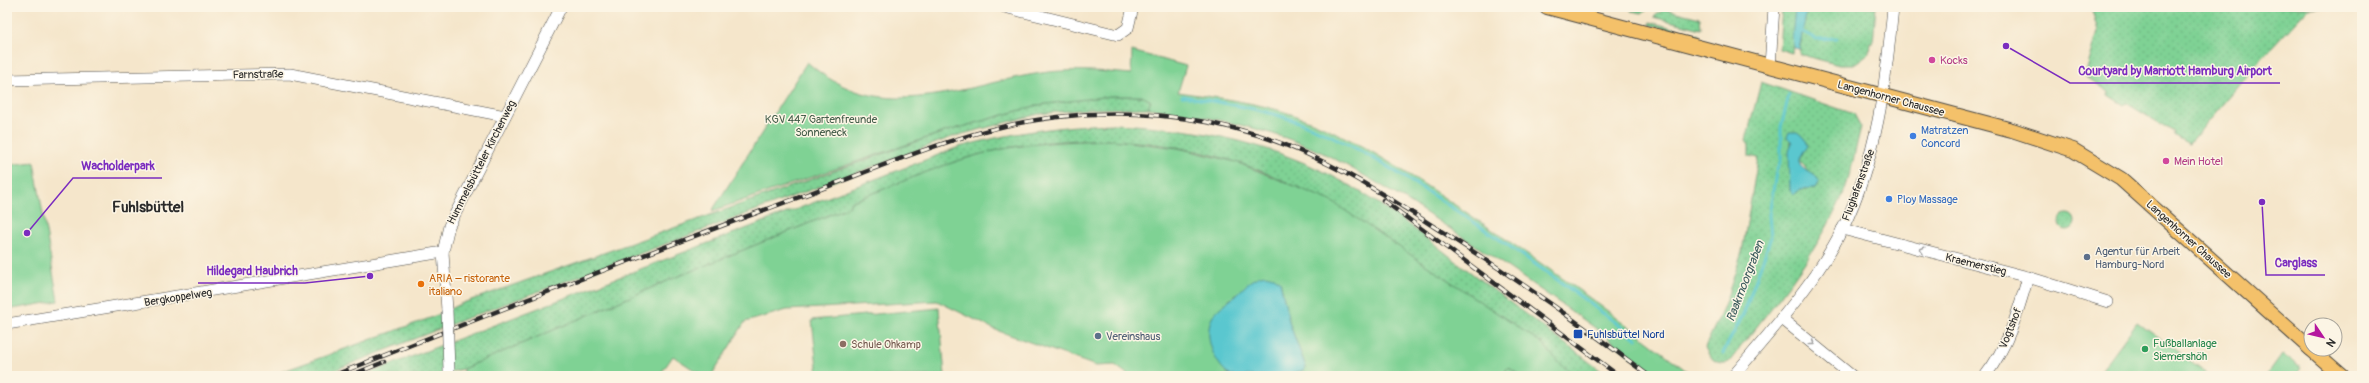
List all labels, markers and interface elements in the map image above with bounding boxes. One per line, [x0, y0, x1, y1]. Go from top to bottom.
place label: Kocks [1940, 54, 1968, 67]
marker: Kocks [1927, 55, 1937, 65]
callout: Courtyard by Marriott Hamburg Airport [2070, 59, 2280, 83]
text: Courtyard by Marriott Hamburg Airport [2078, 64, 2273, 79]
street label: Farnstraße [232, 68, 284, 81]
street label: Langenhorner Chaussee [1836, 78, 1946, 119]
street label: Hummelsbütteler Kirchenweg [444, 98, 519, 226]
park label: KGV 447 Gartenfreunde Sonneneck [765, 113, 878, 139]
place label: Matratzen Concord [1921, 124, 1968, 150]
marker: Matratzen Concord [1908, 131, 1918, 141]
street label: Flughafenstraße [1839, 147, 1878, 223]
callout: Wacholderpark [73, 154, 162, 178]
place label: Mein Hotel [2174, 155, 2223, 168]
marker: Mein Hotel [2161, 156, 2171, 166]
text: Wacholderpark [81, 159, 156, 174]
place label: Ploy Massage [1897, 193, 1958, 206]
marker: Ploy Massage [1884, 194, 1894, 204]
district label: Fuhlsbüttel [112, 198, 184, 217]
street label: Langenhorner Chaussee [2143, 198, 2234, 281]
water label: Raakmoorgraben [1723, 238, 1768, 324]
place label: Agentur für Arbeit Hamburg-Nord [2095, 245, 2181, 271]
one-way arrow [1919, 247, 1925, 255]
street label: Kraemerstieg [1944, 251, 2008, 278]
callout: Carglass [2266, 251, 2325, 275]
marker: Agentur für Arbeit Hamburg-Nord [2082, 252, 2092, 262]
text: Carglass [2275, 256, 2318, 271]
callout: Hildegard Haubrich [198, 259, 305, 283]
text: Hildegard Haubrich [206, 264, 298, 279]
place label: ARIA – ristorante italiano [429, 272, 510, 298]
marker: ARIA – ristorante italiano [416, 279, 426, 289]
street label: Bergkoppelweg [143, 286, 213, 309]
street label: Vogtshof [1996, 305, 2025, 351]
north arrow [2303, 317, 2343, 357]
marker: Fuhlsbüttel Nord [1572, 328, 1584, 340]
place label: Fuhlsbüttel Nord [1587, 328, 1665, 341]
place label: Vereinshaus [1106, 330, 1160, 343]
marker: Vereinshaus [1093, 331, 1103, 341]
text: N [2323, 336, 2338, 350]
place label: Fußballanlage Siemershöh [2153, 337, 2217, 363]
place label: Schule Ohkamp [851, 338, 921, 351]
one-way arrow [1807, 338, 1814, 345]
marker: Schule Ohkamp [838, 339, 848, 349]
marker: Fußballanlage Siemershöh [2140, 344, 2150, 354]

